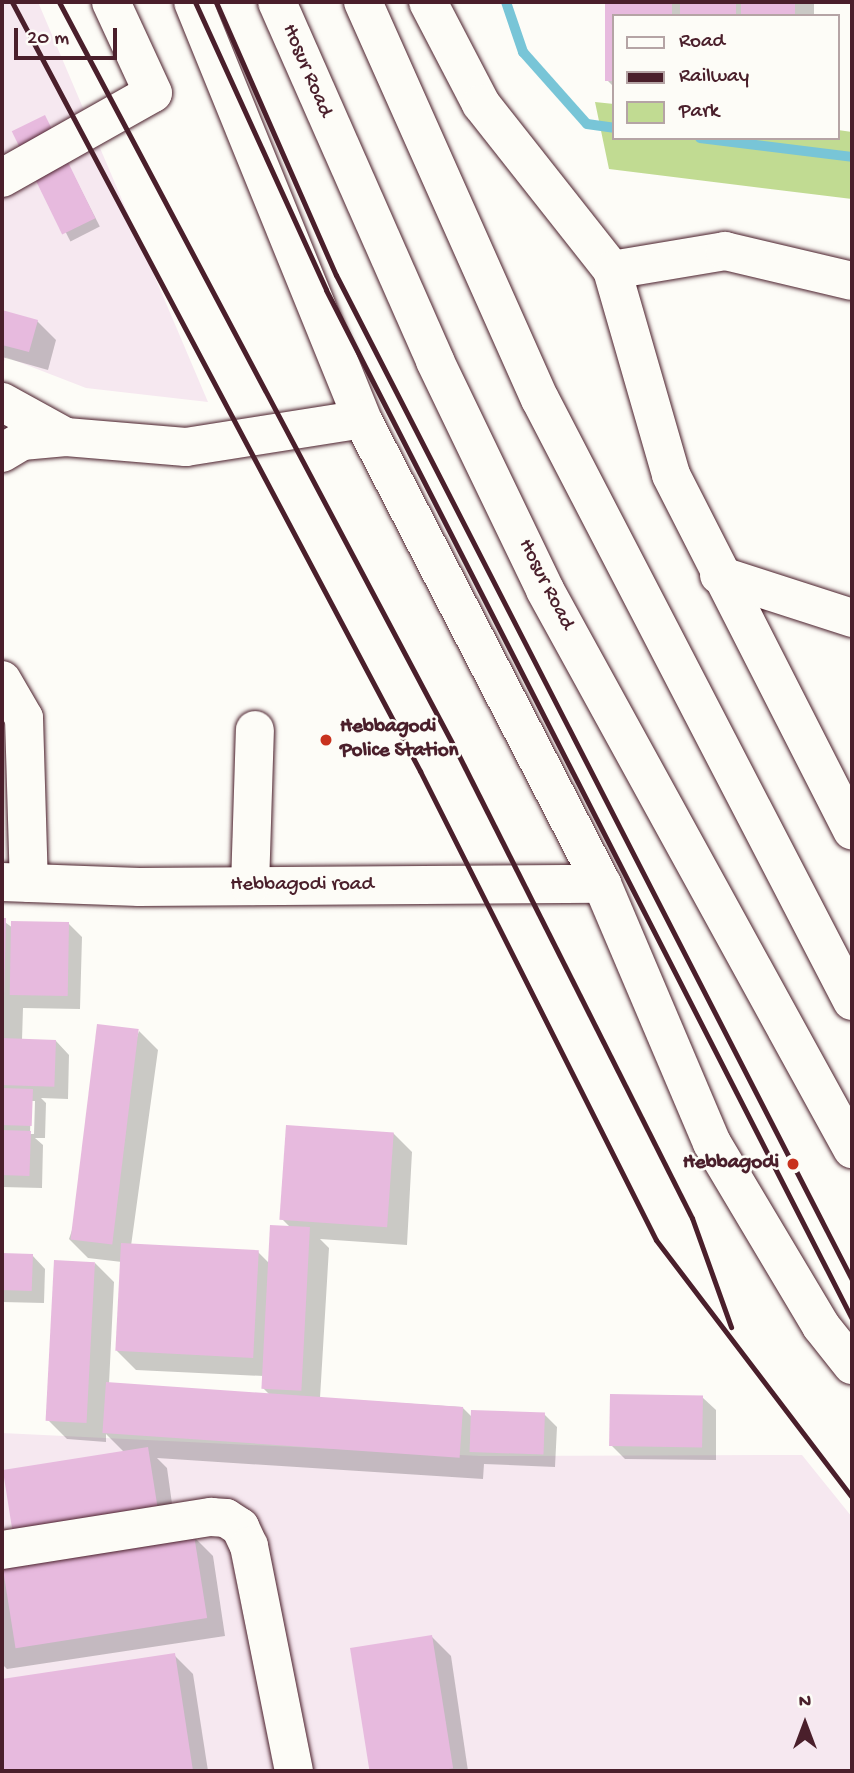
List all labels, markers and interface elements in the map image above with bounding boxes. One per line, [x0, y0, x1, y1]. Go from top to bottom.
scale bar [18, 14, 121, 58]
legend [612, 14, 840, 140]
street label: Hosur Road [275, 21, 337, 121]
text: 20 m [27, 27, 69, 52]
text: Road [679, 30, 725, 55]
text: Railway [679, 65, 749, 90]
text: Park [679, 100, 719, 125]
street label: Hosur Road [511, 535, 579, 635]
place label: Hebbagodi Police Station [340, 715, 459, 765]
marker: Hebbagodi Police Station [318, 732, 334, 748]
street label: Hebbagodi road [230, 873, 374, 899]
place label: Hebbagodi [683, 1151, 779, 1177]
marker: Hebbagodi [785, 1156, 801, 1172]
north arrow [770, 1689, 840, 1759]
text: N [799, 1691, 811, 1714]

